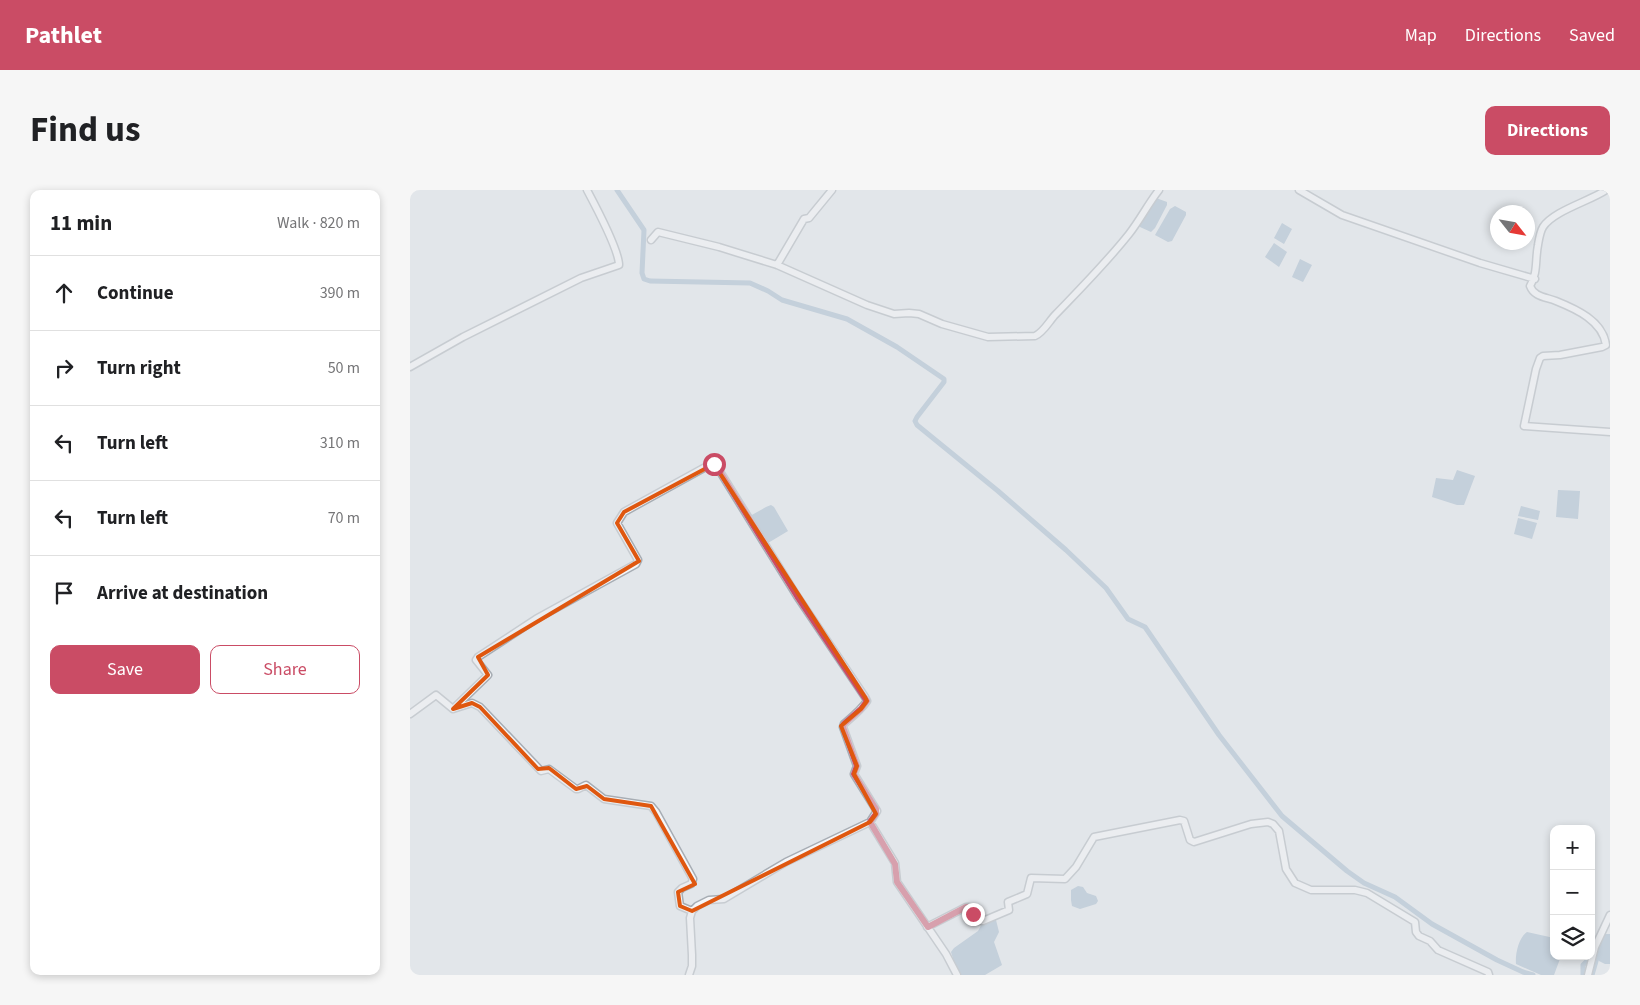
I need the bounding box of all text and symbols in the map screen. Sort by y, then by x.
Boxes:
text: Pathlet [25,18,102,53]
text: Map [1405,23,1437,48]
text: Directions [1465,23,1541,48]
text: Saved [1569,23,1615,48]
text: Find us [30,105,140,155]
button: Directions [1485,106,1610,155]
north arrow [1490,205,1535,250]
text: 11 min [50,208,112,238]
text: Walk · 820 m [277,212,360,234]
icon: ahead [50,279,78,307]
text: Continue [97,280,174,307]
text: 390 m [320,282,360,304]
icon: right [50,354,78,382]
text: Turn right [97,355,181,382]
text: 50 m [328,357,360,379]
icon: left [50,429,78,457]
text: Turn left [97,430,168,457]
text: 310 m [320,432,360,454]
route start [703,453,726,476]
icon: left [50,504,78,532]
text: Turn left [97,505,168,532]
text: 70 m [328,507,360,529]
icon: arrive [50,579,78,607]
text: Arrive at destination [97,580,268,607]
button: Save [50,645,200,694]
button: Share [210,645,360,694]
map controls [1550,825,1595,960]
button: + [1550,825,1595,870]
button: − [1550,870,1595,915]
route end [962,903,985,926]
button: layers [1550,915,1595,960]

